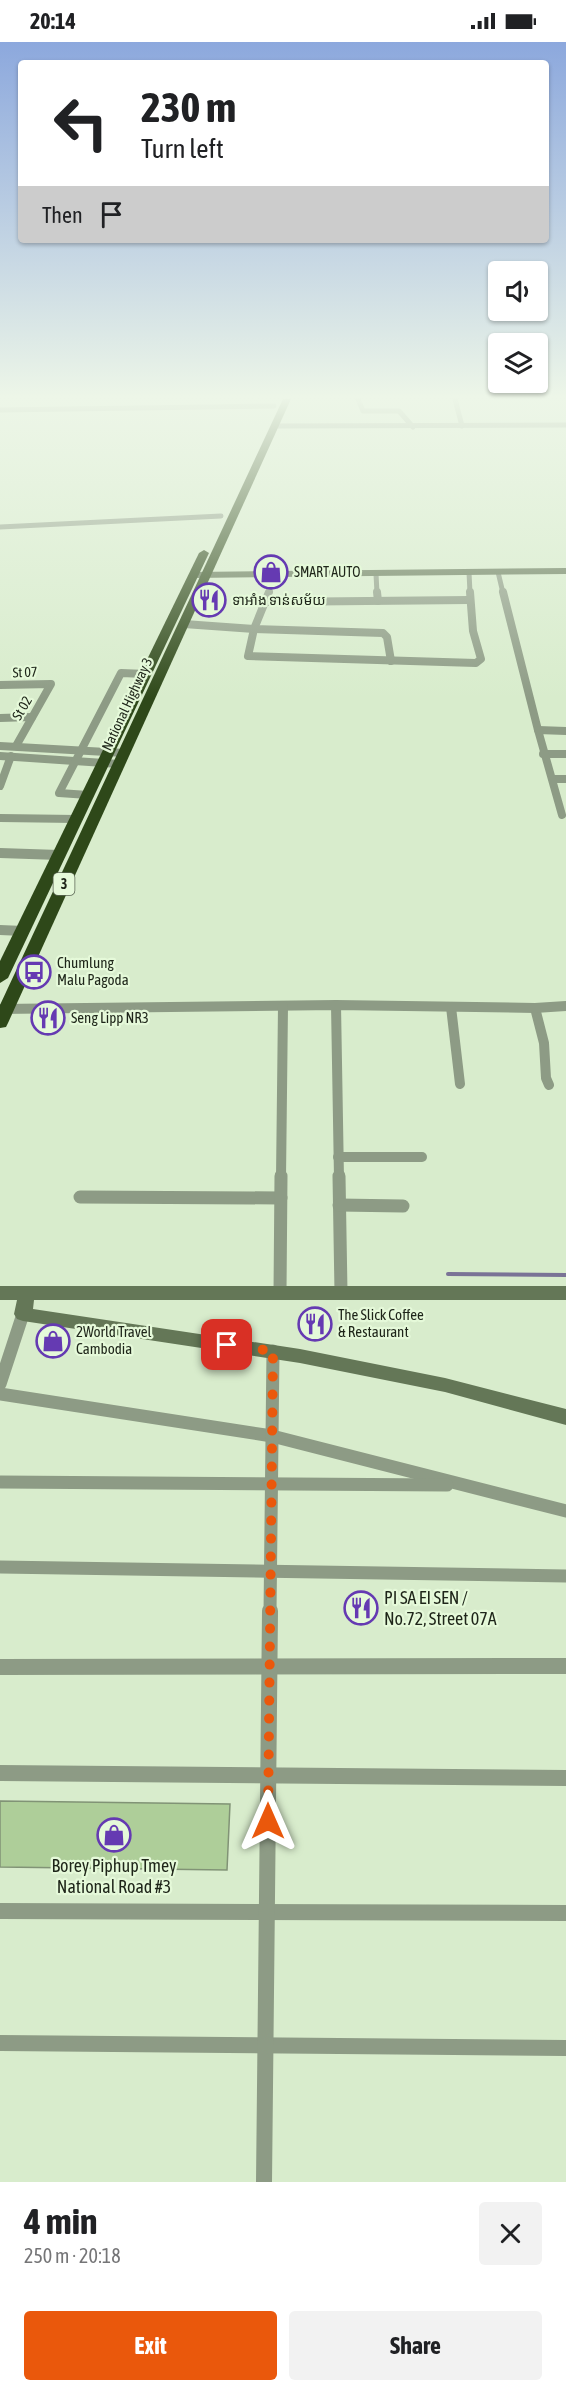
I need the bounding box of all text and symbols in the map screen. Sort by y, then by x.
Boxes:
text: 20:14 [30,8,76,34]
text: 230 m [141,83,236,131]
icon: left [42,84,120,162]
text: Turn left [141,133,224,164]
icon: arrive [95,198,128,231]
text: Then [42,202,83,228]
map controls [488,261,548,393]
button: sound [488,261,548,321]
button: layers [488,333,548,393]
shop icon: SMART AUTO [253,554,289,590]
place label: SMART AUTO [294,564,360,580]
restaurant icon: ទាអាំង ទាន់សម័យ [191,582,227,618]
place label: ទាអាំង ទាន់សម័យ [232,592,326,608]
street label: National Highway 3 [98,655,156,753]
street label: St 07 [12,664,38,680]
street label: St 02 [9,693,35,723]
road number: 3 [54,873,74,895]
bus stop icon: Chumlung Malu Pagoda [16,954,52,990]
place label: Chumlung Malu Pagoda [57,954,129,988]
restaurant icon: Seng Lipp NR3 [30,1000,66,1036]
place label: Seng Lipp NR3 [71,1009,149,1026]
restaurant icon: The Slick Coffee & Restaurant [297,1306,333,1342]
place label: The Slick Coffee & Restaurant [338,1306,424,1340]
pin [201,1319,252,1370]
shop icon: 2World Travel Cambodia [35,1323,71,1359]
place label: 2World Travel Cambodia [76,1323,152,1357]
icon: arrive [210,1328,243,1361]
place label: PI SA EI SEN / No.72, Street 07A [384,1587,497,1629]
restaurant icon: PI SA EI SEN / No.72, Street 07A [343,1590,379,1626]
position arrow [236,1789,300,1853]
shop icon: Borey Piphup Tmey National Road #3 [96,1817,132,1853]
place label: Borey Piphup Tmey National Road #3 [52,1855,176,1897]
text: 4 min [24,2200,98,2242]
button: close [479,2202,542,2265]
text: 250 m · 20:18 [24,2244,121,2267]
button: Exit [24,2311,277,2380]
button: Share [289,2311,542,2380]

